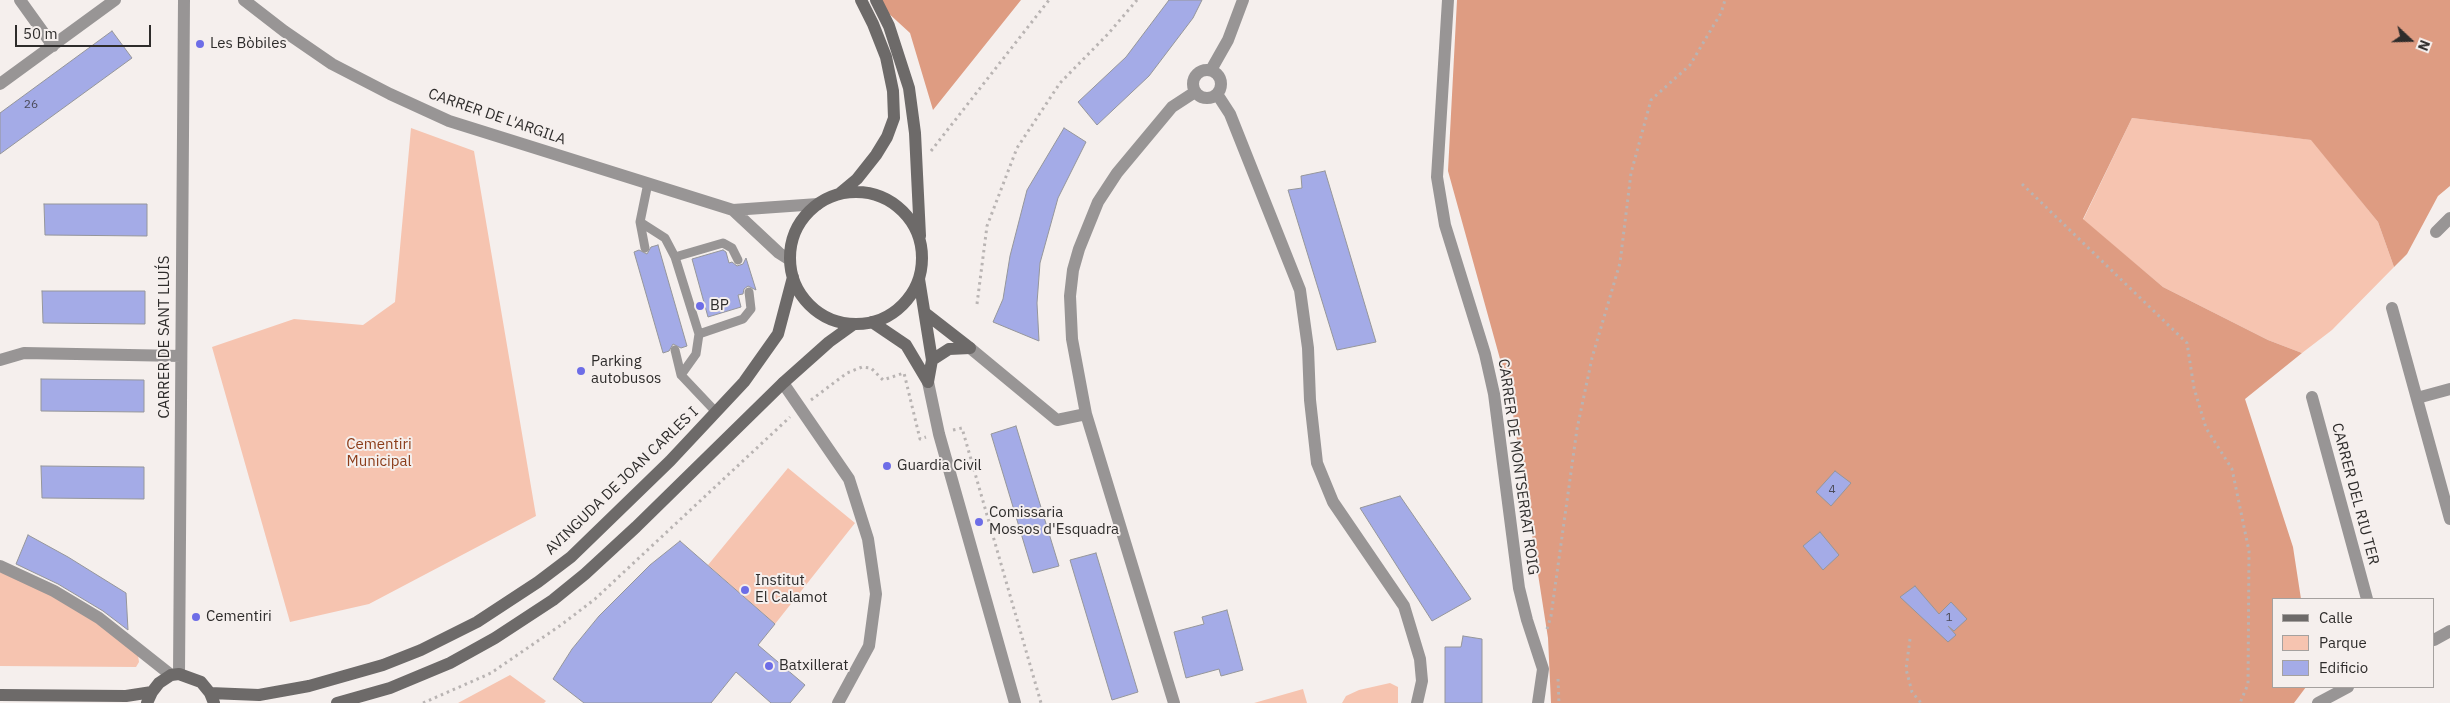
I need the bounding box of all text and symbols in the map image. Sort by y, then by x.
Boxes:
scale bar [18,15,154,47]
north arrow [2385,15,2435,65]
text: 50 m [23,24,58,43]
place label: Les Bòbiles [210,35,287,53]
text: N [2414,37,2434,53]
marker: Les Bòbiles [194,38,206,50]
street label: CARRER DE L'ARGILA [426,85,568,149]
house number: 26 [24,98,38,112]
street label: CARRER DE SANT LLUÍS [156,256,174,418]
place label: BP [710,297,729,315]
marker: BP [694,300,706,312]
place label: Parking autobusos [591,353,661,388]
street label: CARRER DE MONTSERRAT ROIG [1494,358,1542,576]
marker: Parking autobusos [575,365,587,377]
street label: AVINGUDA DE JOAN CARLES I [542,403,702,559]
street label: CARRER DEL RIU TER [2327,421,2383,567]
park label: Cementiri Municipal [346,436,412,471]
place label: Guardia Civil [897,457,982,475]
marker: Guardia Civil [881,460,893,472]
house number: 4 [1828,483,1836,497]
place label: Comissaria Mossos d'Esquadra [989,504,1119,539]
marker: Comissaria Mossos d'Esquadra [973,516,985,528]
place label: Institut El Calamot [755,572,828,607]
marker: Institut El Calamot [739,584,751,596]
legend [2272,598,2435,688]
place label: Cementiri [206,608,272,626]
text: Calle [2319,608,2353,627]
marker: Cementiri [190,611,202,623]
house number: 1 [1945,611,1953,625]
text: Parque [2319,633,2367,652]
place label: Batxillerat [779,657,848,675]
text: Edificio [2319,658,2368,677]
marker: Batxillerat [763,660,775,672]

